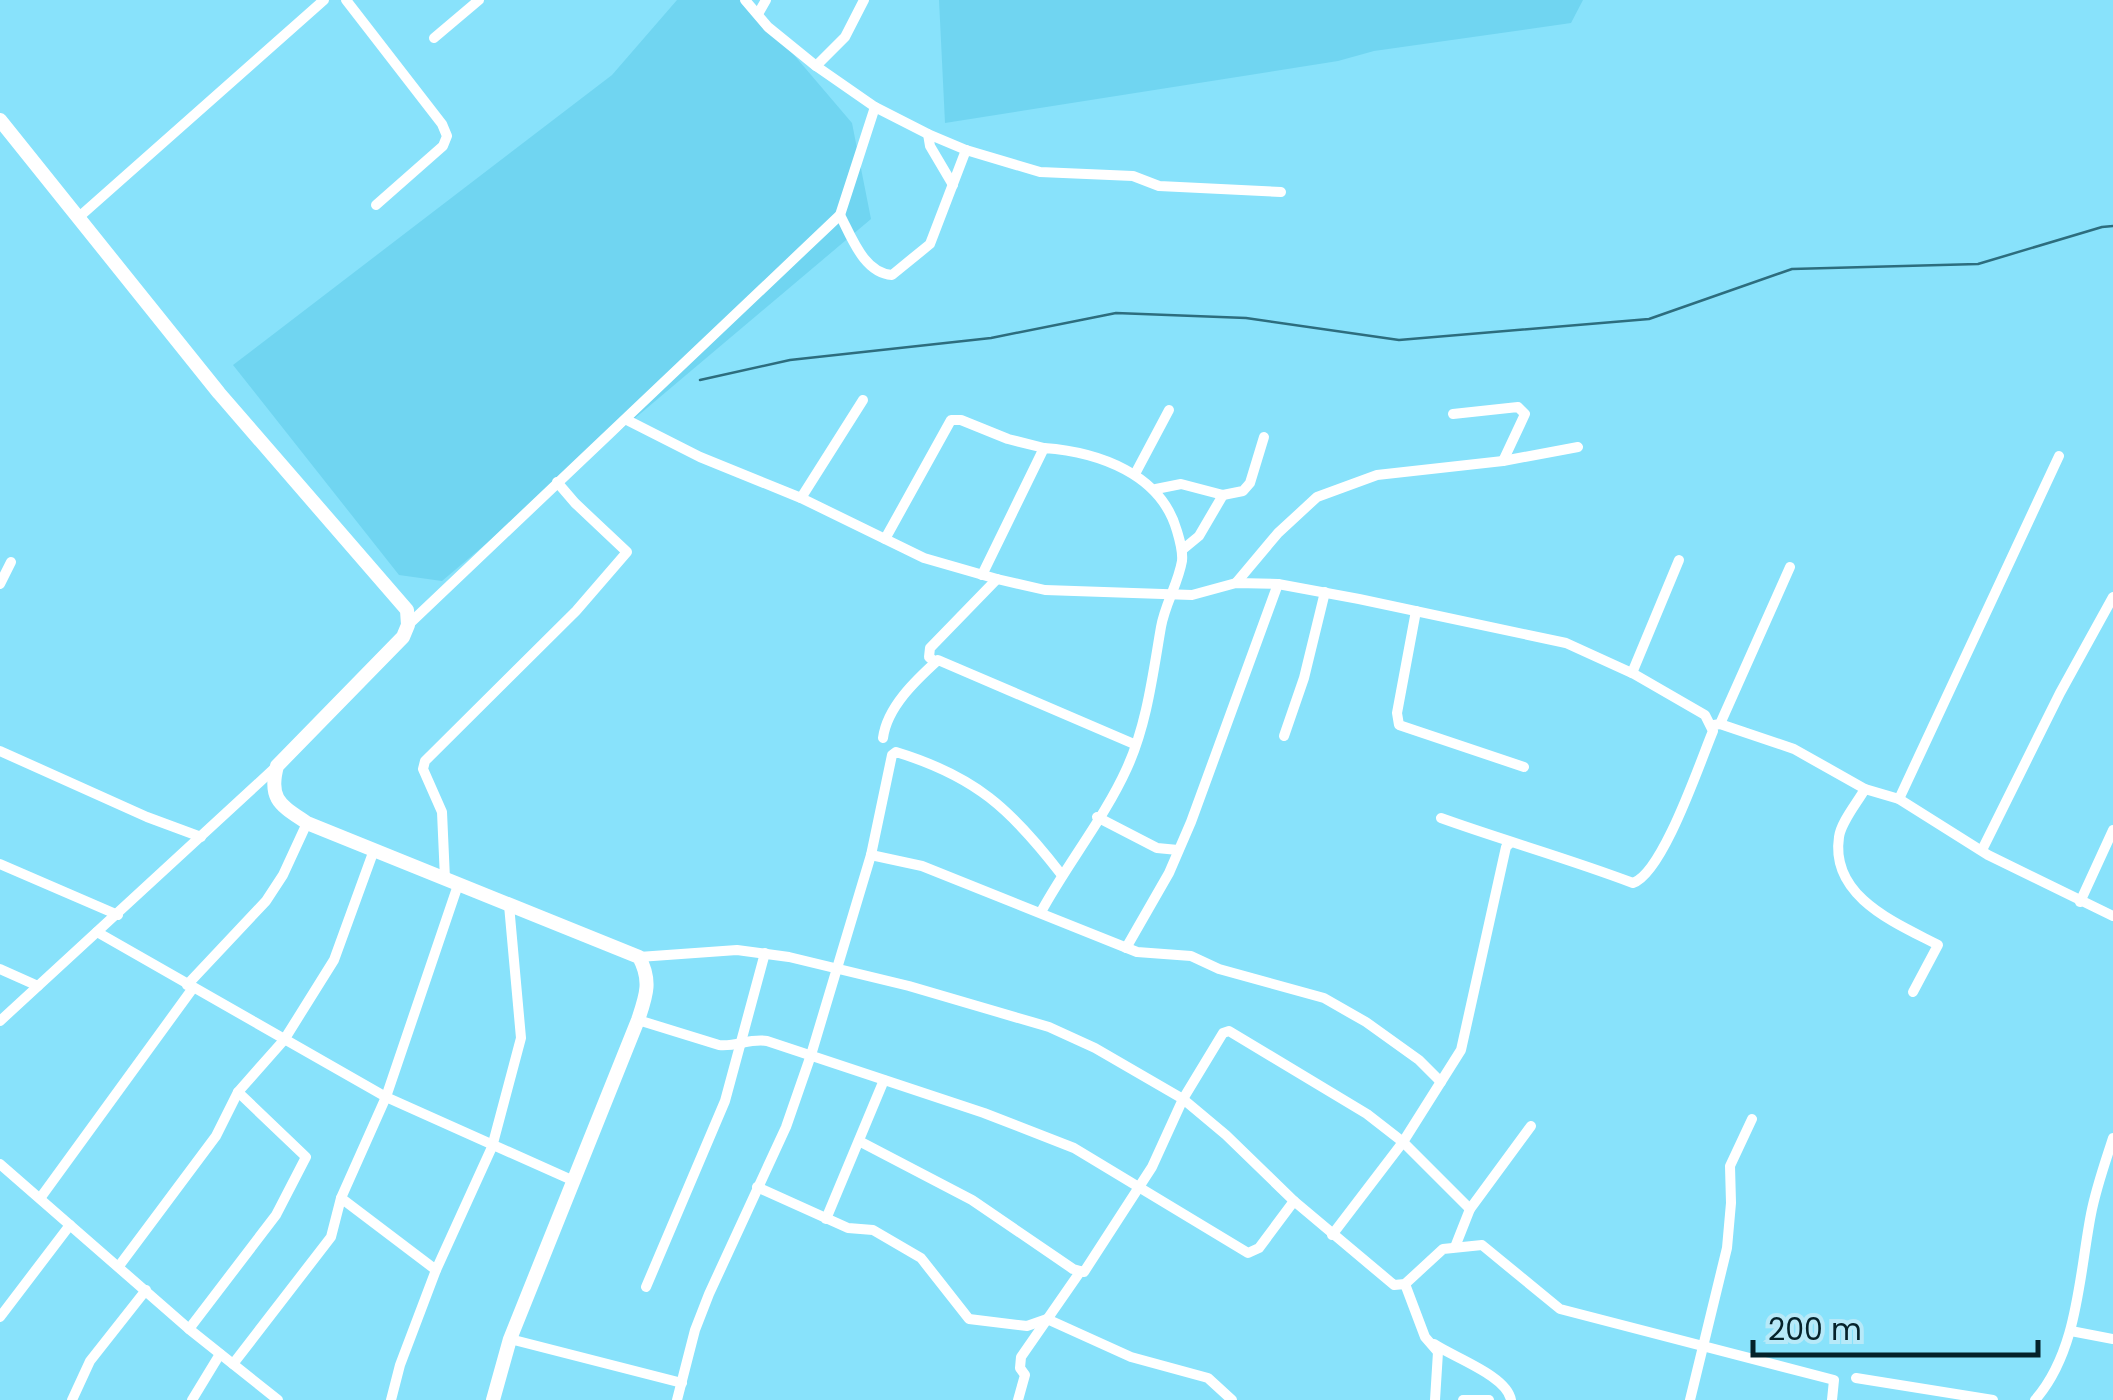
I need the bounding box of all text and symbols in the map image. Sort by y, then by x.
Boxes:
scale bar [1753,1295,2038,1357]
text: 200 m [1768,1308,1862,1351]

